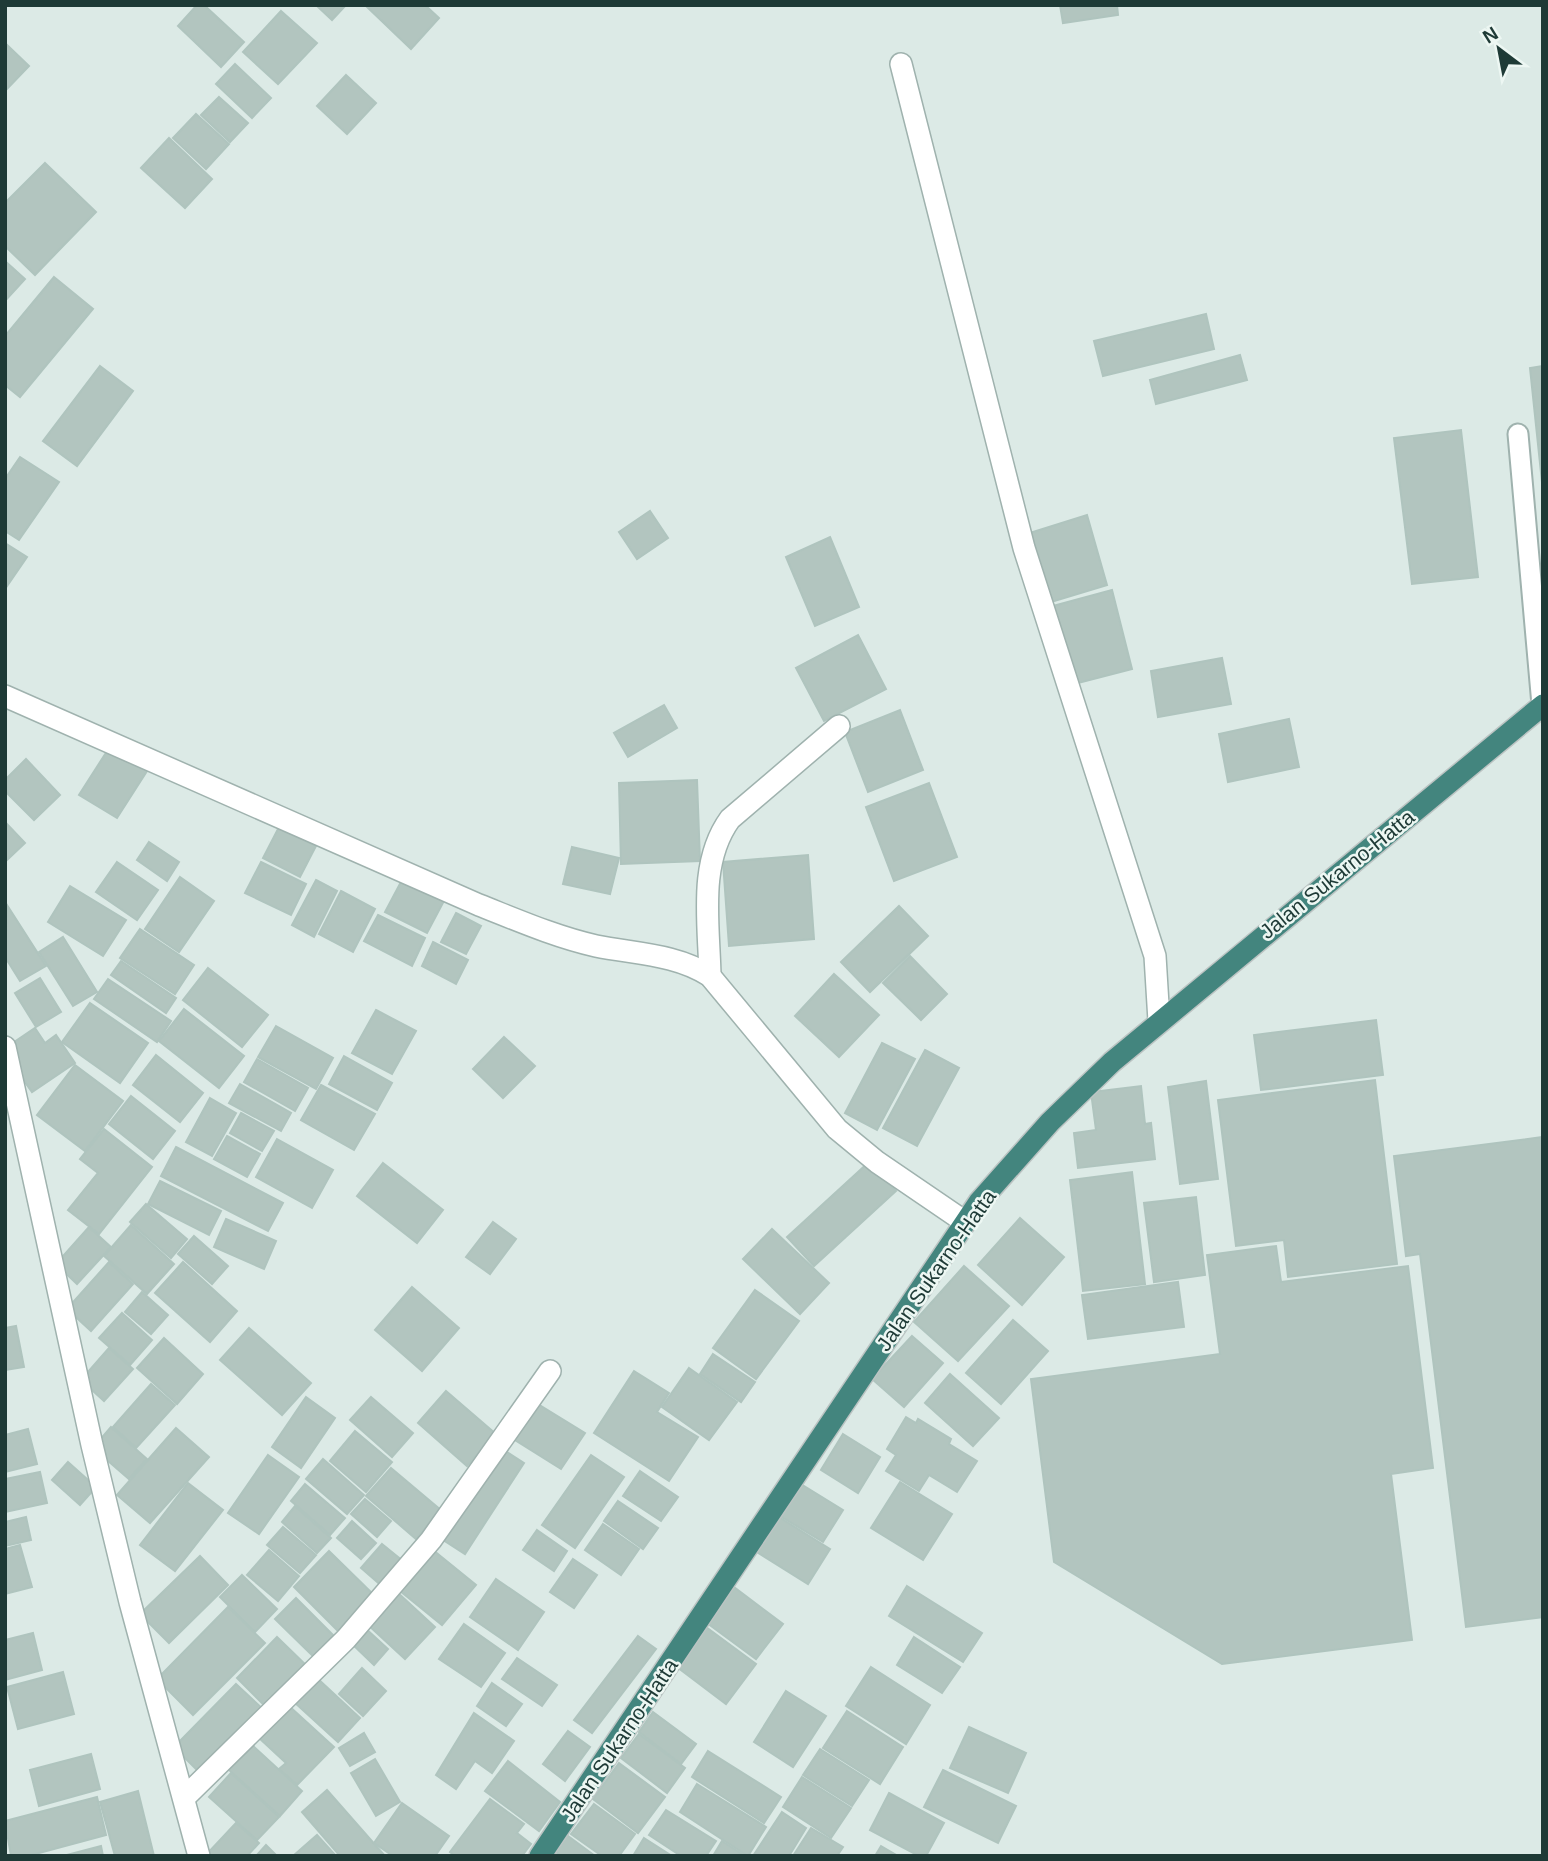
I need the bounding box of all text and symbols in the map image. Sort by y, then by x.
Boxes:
north arrow [1464,14,1534,84]
text: N [1479,22,1502,48]
street label: Jalan Sukarno-Hatta [1255,805,1419,943]
street label: Jalan Sukarno-Hatta [872,1185,1001,1355]
street label: Jalan Sukarno-Hatta [556,1654,682,1826]

